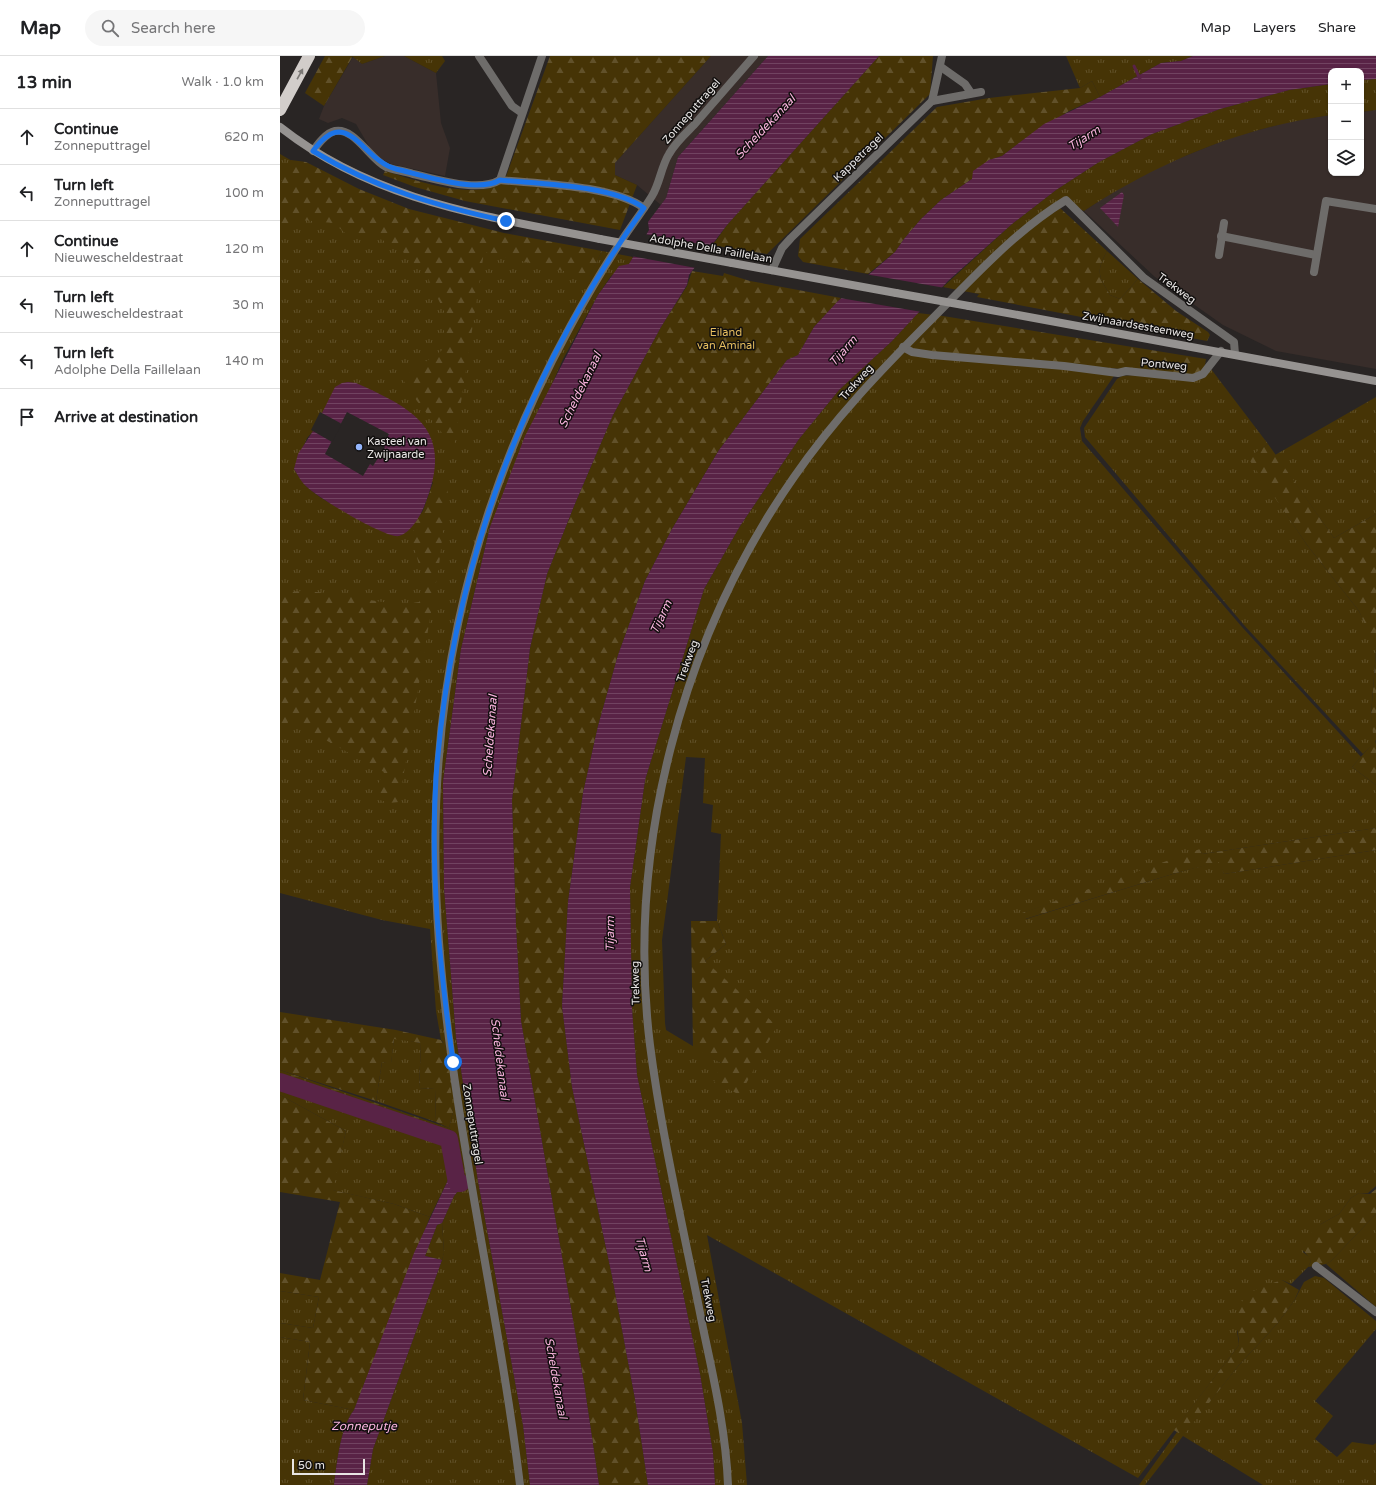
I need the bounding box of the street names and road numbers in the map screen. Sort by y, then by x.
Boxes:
street label: Zonneputtragel [660,76,723,146]
street label: Kappetragel [831,130,886,184]
street label: Adolphe Della Faillelaan [649,231,773,266]
street label: Trekweg [1155,270,1198,307]
street label: Zwijnaardsesteenweg [1081,309,1195,342]
street label: Pontweg [1140,356,1188,373]
street label: Trekweg [837,362,876,403]
street label: Trekweg [674,638,701,684]
street label: Trekweg [629,961,642,1005]
street label: Zonneputtragel [460,1083,485,1165]
street label: Trekweg [698,1277,719,1323]

